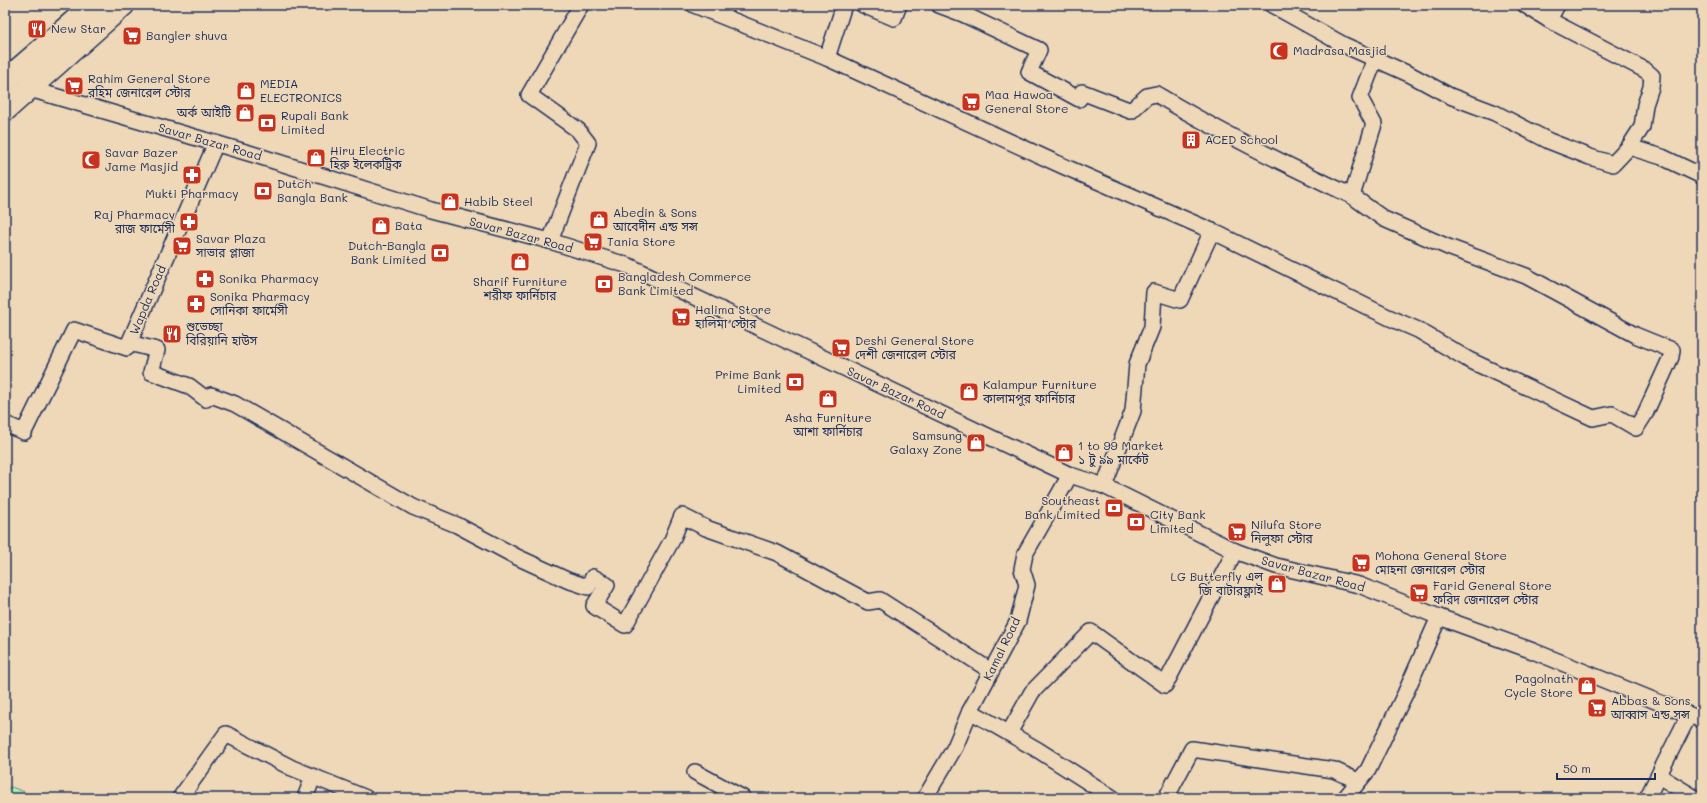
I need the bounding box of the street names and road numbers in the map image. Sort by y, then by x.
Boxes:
street label: Savar Bazar Road [157,119,264,164]
street label: Savar Bazar Road [468,212,575,256]
street label: Wapda Road [125,262,169,337]
street label: Savar Bazar Road [845,362,949,422]
street label: Savar Bazar Road [1260,551,1367,595]
street label: Kamal Road [979,614,1023,683]

